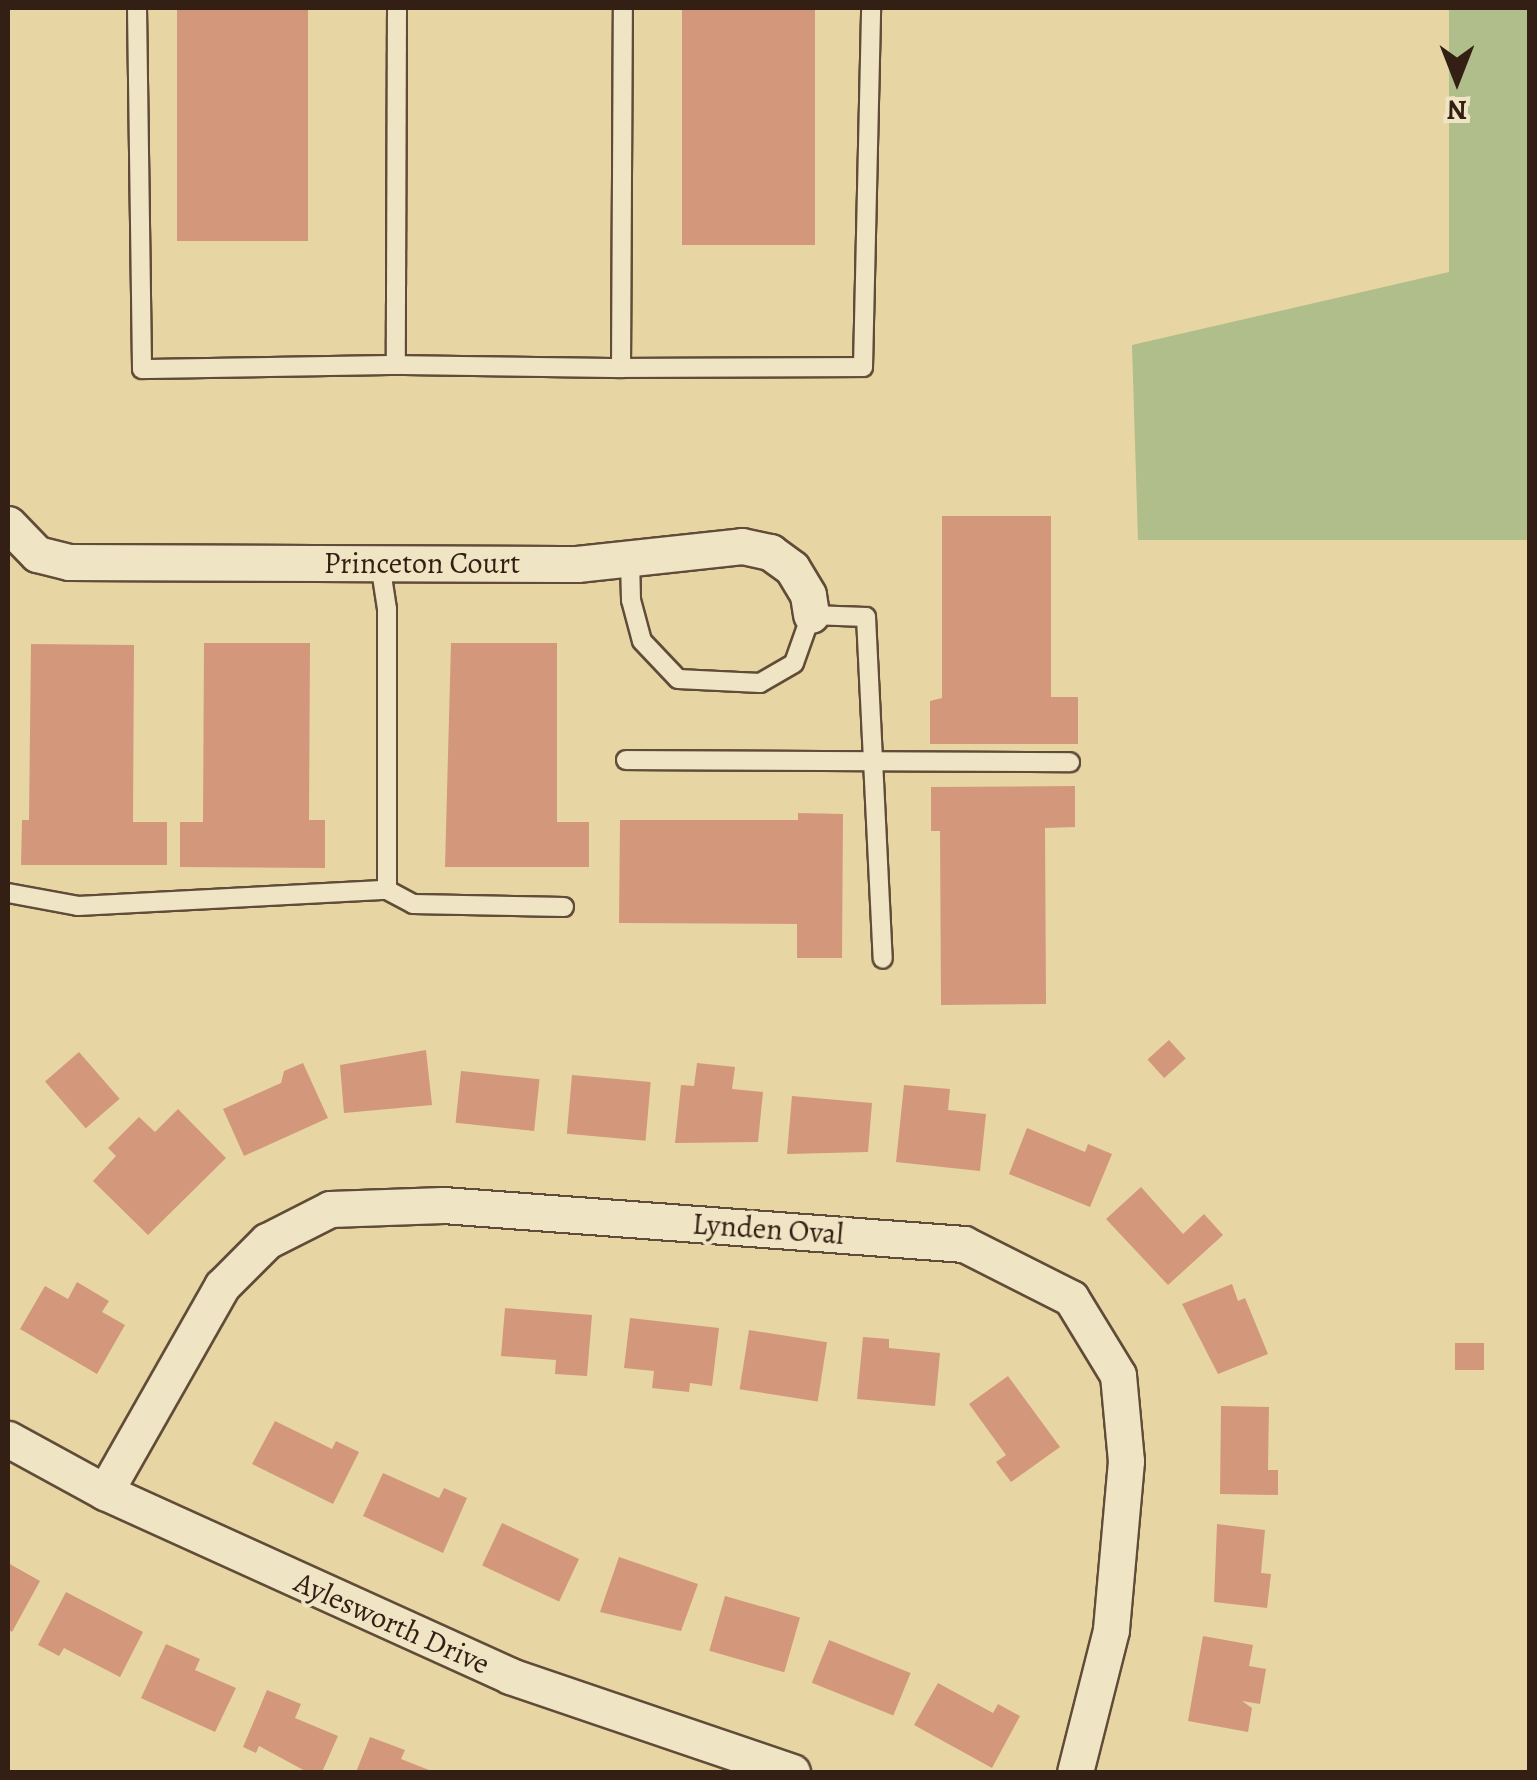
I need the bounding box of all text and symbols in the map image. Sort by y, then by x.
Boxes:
north arrow [1407,30,1507,130]
text: N [1447,91,1467,129]
street label: Princeton Court [324,545,520,581]
street label: Lynden Oval [691,1206,845,1252]
street label: Aylesworth Drive [289,1564,495,1682]

